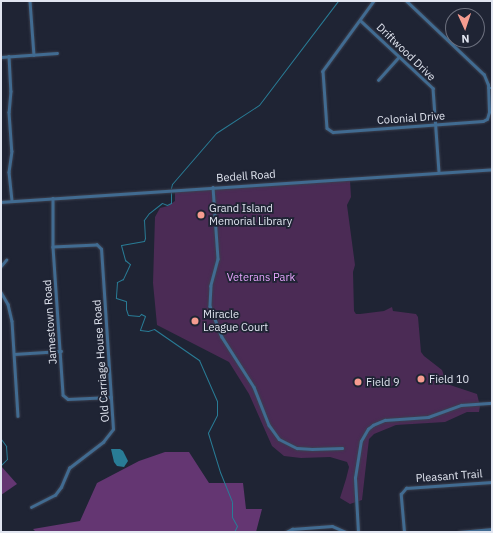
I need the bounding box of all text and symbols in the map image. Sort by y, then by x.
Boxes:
north arrow [445,8,485,48]
street label: Driftwood Drive [374,21,438,83]
text: N [461,32,470,46]
street label: Colonial Drive [377,109,445,127]
street label: Bedell Road [216,167,276,185]
place label: Grand Island Memorial Library [209,202,292,228]
marker: Grand Island Memorial Library [196,210,206,220]
park label: Veterans Park [227,270,295,284]
street label: Jamestown Road [40,279,60,365]
street label: Old Carriage House Road [90,299,112,423]
place label: Miracle League Court [203,308,268,334]
marker: Miracle League Court [190,316,200,326]
place label: Field 10 [429,372,469,386]
marker: Field 10 [416,374,426,384]
place label: Field 9 [366,375,400,389]
marker: Field 9 [353,377,363,387]
street label: Pleasant Trail [415,467,483,485]

